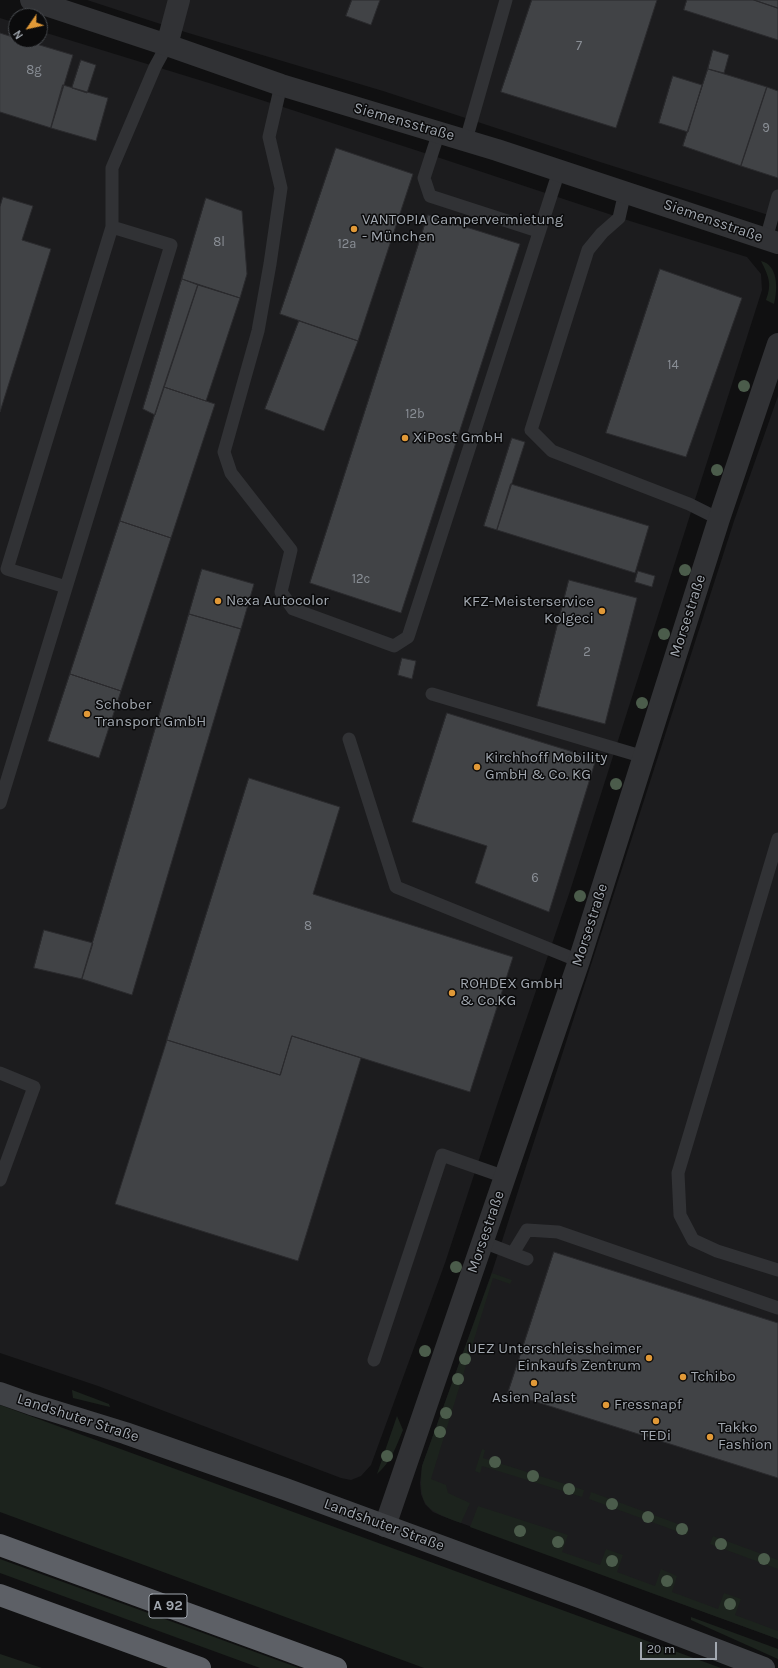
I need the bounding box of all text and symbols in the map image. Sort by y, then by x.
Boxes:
north arrow [8,8,48,48]
text: N [11,28,26,41]
house number: 7 [576,38,582,54]
house number: 8g [26,62,42,78]
street label: Siemensstraße [352,99,456,145]
house number: 9 [762,120,770,136]
street label: Siemensstraße [661,196,765,246]
place label: VANTOPIA Campervermietung - München [362,211,563,246]
marker: VANTOPIA Campervermietung - München [349,224,359,234]
house number: 8l [213,234,225,250]
house number: 12a [338,236,356,252]
house number: 14 [667,357,679,373]
house number: 12b [405,406,425,422]
place label: XiPost GmbH [413,429,503,447]
marker: XiPost GmbH [400,433,410,443]
house number: 12c [352,571,370,587]
street label: Morsestraße [666,572,710,660]
place label: Nexa Autocolor [226,592,329,610]
place label: KFZ-Meisterservice Kolgeci [463,593,594,628]
marker: Nexa Autocolor [213,596,223,606]
marker: KFZ-Meisterservice Kolgeci [597,606,607,616]
house number: 2 [583,644,591,660]
place label: Schober Transport GmbH [95,696,206,731]
marker: Schober Transport GmbH [82,709,92,719]
place label: Kirchhoff Mobility GmbH & Co. KG [485,749,607,784]
marker: Kirchhoff Mobility GmbH & Co. KG [472,762,482,772]
house number: 6 [531,870,539,886]
street label: Morsestraße [568,881,612,969]
house number: 8 [304,918,312,934]
place label: ROHDEX GmbH & Co.KG [460,975,563,1010]
marker: ROHDEX GmbH & Co.KG [447,988,457,998]
street label: Morsestraße [463,1188,509,1276]
place label: UEZ Unterschleissheimer Einkaufs Zentrum [468,1340,641,1375]
marker: UEZ Unterschleissheimer Einkaufs Zentrum [644,1353,654,1363]
place label: Tchibo [691,1368,736,1386]
marker: Tchibo [678,1372,688,1382]
marker: Asien Palast [529,1378,539,1388]
place label: Asien Palast [492,1389,576,1407]
street label: Landshuter Straße [15,1390,141,1446]
place label: Fressnapf [614,1396,682,1414]
marker: Fressnapf [601,1400,611,1410]
marker: TEDi [651,1416,661,1426]
place label: Takko Fashion [718,1419,772,1454]
place label: TEDi [641,1427,671,1445]
marker: Takko Fashion [705,1432,715,1442]
street label: Landshuter Straße [321,1495,447,1555]
road number: A 92 [149,1594,187,1618]
scale bar [642,1634,719,1660]
text: 20 m [647,1642,675,1656]

